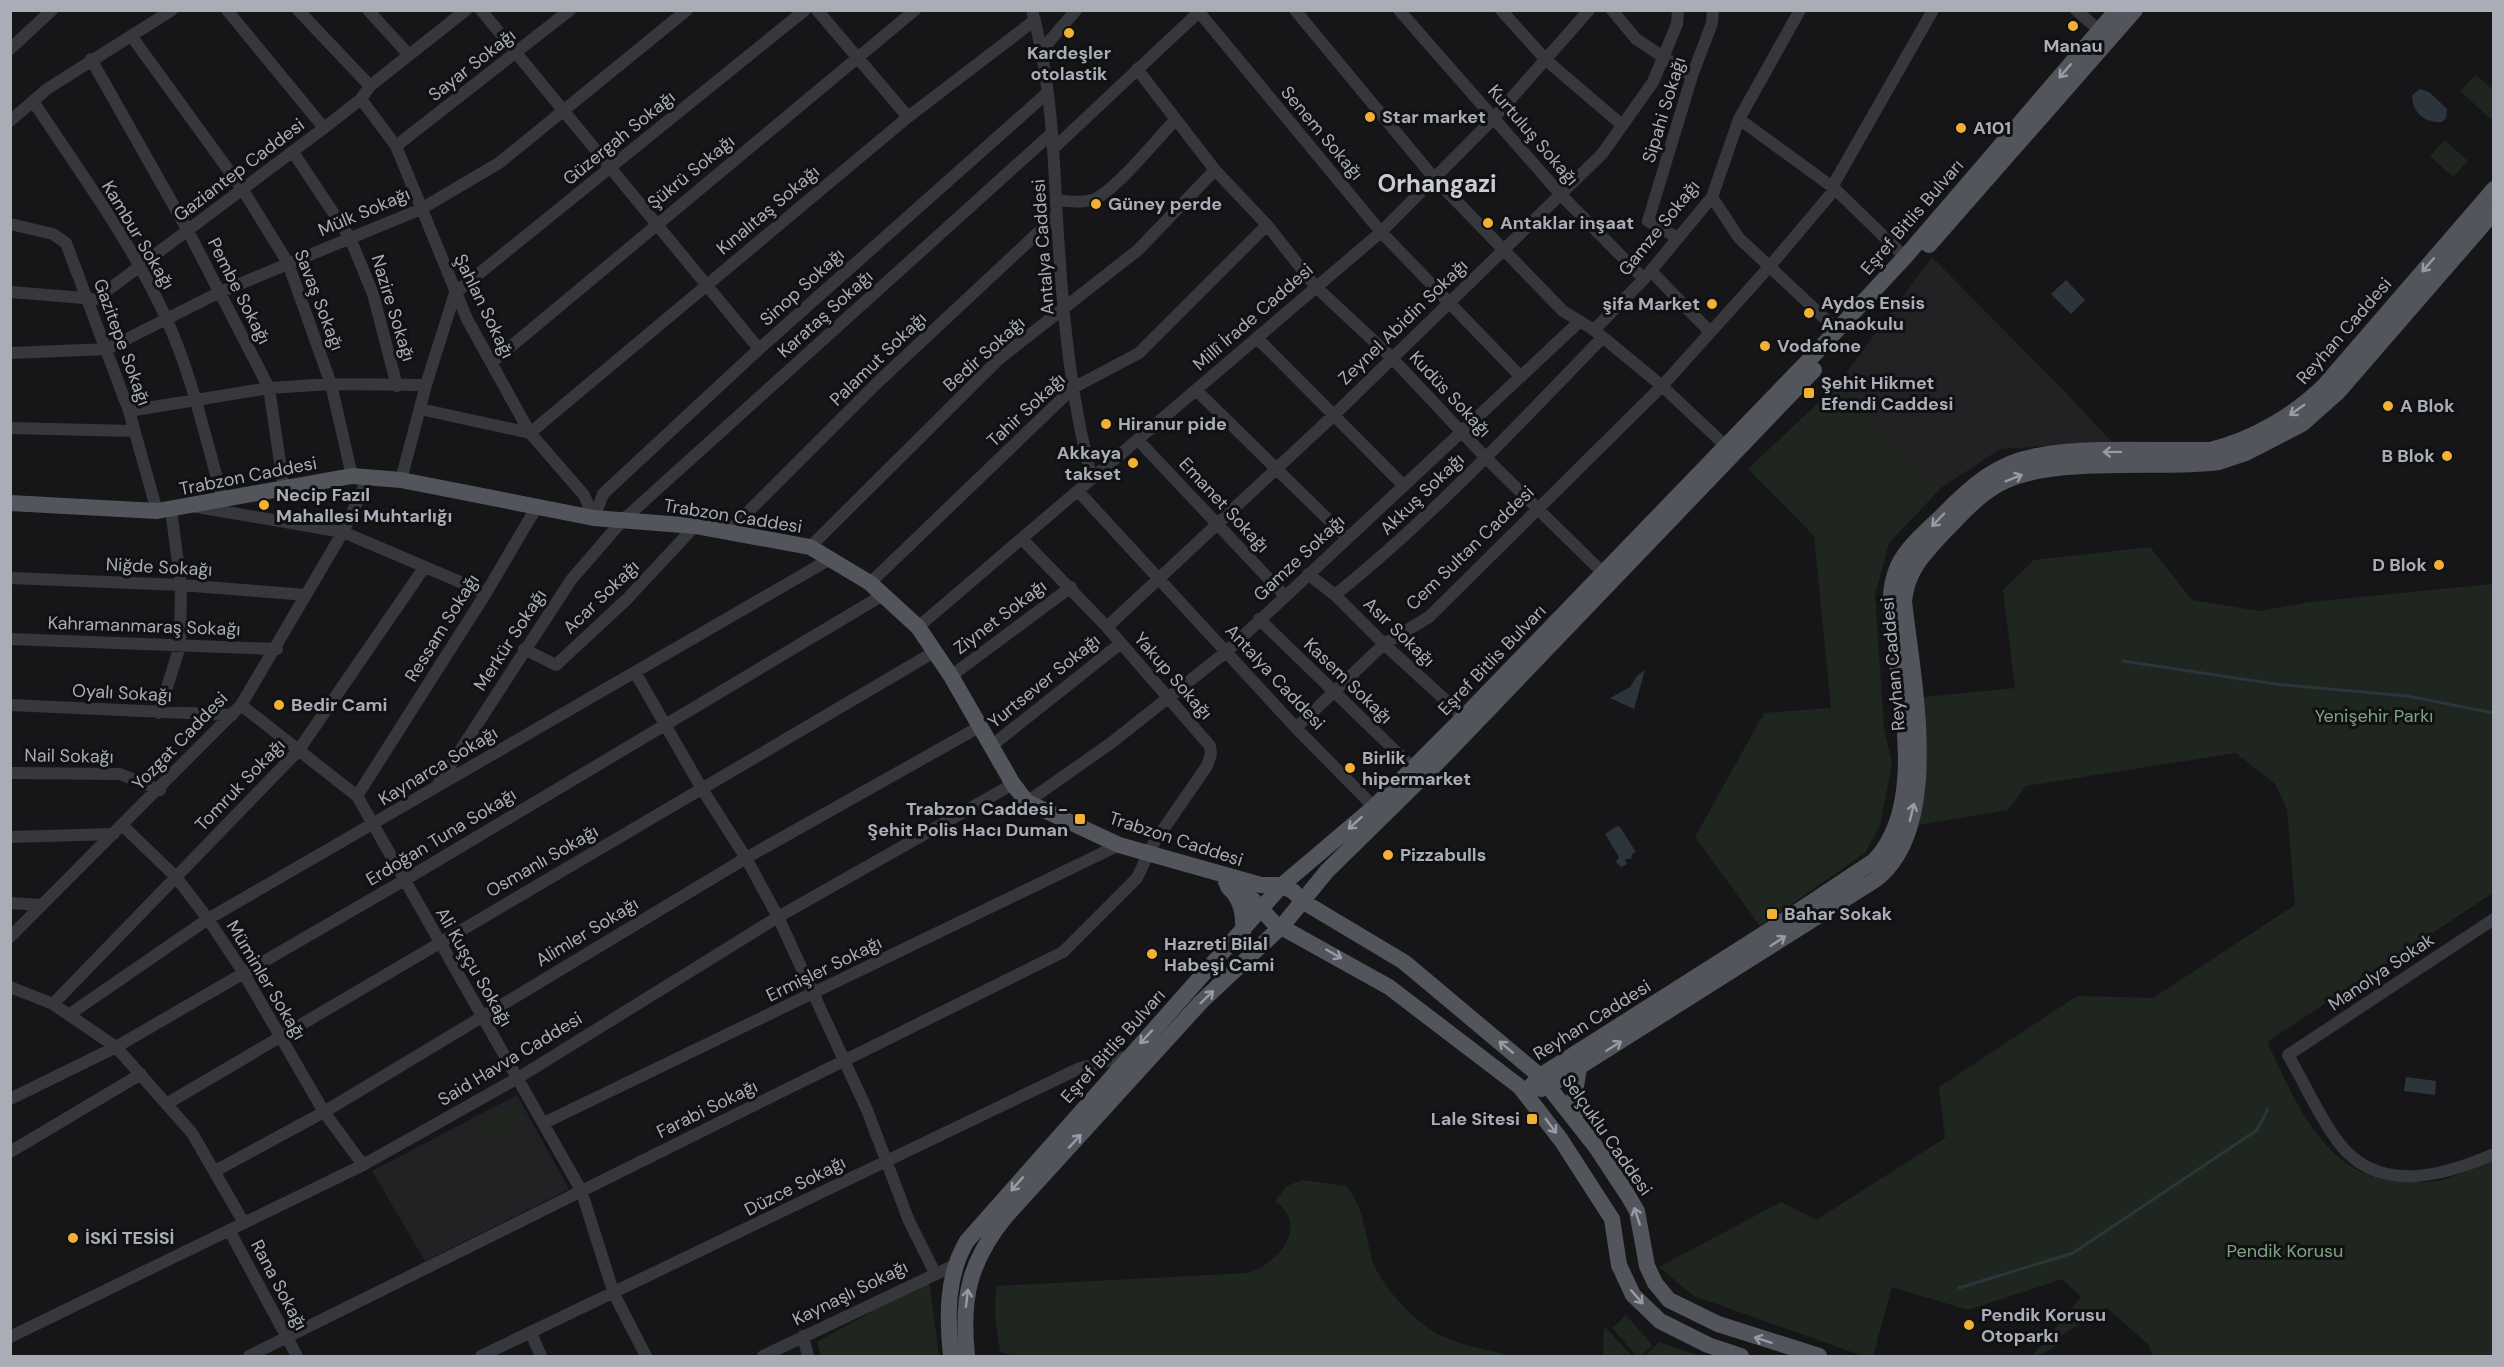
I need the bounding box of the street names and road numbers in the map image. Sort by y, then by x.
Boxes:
street label: Sayar Sokağı [423,23,521,107]
street label: Sipahi Sokağı [1637,54,1691,166]
street label: Kurtuluş Sokağı [1482,79,1584,191]
street label: Senem Sokağı [1276,81,1368,185]
street label: Güzergah Sokağı [558,85,680,191]
street label: Gaziantep Caddesi [169,113,309,227]
street label: Şükrü Sokağı [642,129,740,215]
street label: Eşref Bitlis Bulvarı [1855,154,1969,280]
street label: Kınalıtaş Sokağı [712,160,824,260]
street label: Gamze Sokağı [1613,175,1705,281]
street label: Kambur Sokağı [96,176,180,294]
street label: Antalya Caddesi [1026,178,1060,316]
street label: Mülk Sokağı [315,182,413,242]
street label: Pembe Sokağı [202,234,276,348]
street label: Sinop Sokağı [755,243,849,331]
street label: Savaş Sokağı [289,246,349,354]
street label: Şahlan Sokağı [448,250,520,362]
street label: Nazire Sokağı [365,252,421,364]
street label: Zeynel Abidin Sokağı [1333,254,1473,390]
street label: Millî İrade Caddesi [1188,258,1318,376]
street label: Karataş Sokağı [772,265,878,363]
street label: Reyhan Caddesi [2291,273,2397,389]
street label: Gazitepe Sokağı [88,275,156,409]
street label: Palamut Sokağı [824,307,932,411]
street label: Bedir Sokağı [938,311,1030,397]
street label: Kudüs Sokağı [1404,346,1496,442]
street label: Tahir Sokağı [982,368,1070,452]
street label: Akkuş Sokağı [1375,448,1469,540]
street label: Trabzon Caddesi [177,451,319,501]
street label: Emanet Sokağı [1174,452,1274,558]
street label: Cem Sultan Caddesi [1401,480,1539,616]
street label: Trabzon Caddesi [662,493,804,539]
street label: Gamze Sokağı [1248,509,1350,607]
street label: Niğde Sokağı [105,552,213,582]
street label: Acar Sokağı [558,555,644,639]
street label: Ressam Sokağı [399,569,485,687]
street label: Ziynet Sokağı [949,574,1051,660]
street label: Merkür Sokağı [468,584,552,696]
street label: Asır Sokağı [1358,592,1440,672]
street label: Reyhan Caddesi [1875,596,1911,732]
street label: Eşref Bitlis Bulvarı [1433,599,1551,721]
street label: Kahramanmaraş Sokağı [47,611,241,641]
street label: Antalya Caddesi [1220,619,1330,735]
street label: Yakup Sokağı [1128,627,1218,725]
street label: Yurtsever Sokağı [983,628,1105,734]
street label: Kasem Sokağı [1299,633,1397,729]
street label: Oyalı Sokağı [71,678,173,708]
street label: Yozgat Caddesi [127,687,233,795]
street label: Kaynarca Sokağı [374,721,502,811]
street label: Tomruk Sokağı [190,734,290,836]
street label: Nail Sokağı [24,743,114,769]
street label: Erdoğan Tuna Sokağı [361,783,521,891]
street label: Trabzon Caddesi [1106,806,1246,872]
street label: Osmanlı Sokağı [481,819,603,903]
street label: Alimler Sokağı [531,892,643,972]
street label: Ali Kuşçu Sokağı [430,903,518,1031]
street label: Müminler Sokağı [221,916,311,1044]
street label: Manolya Sokak [2323,928,2439,1016]
street label: Ermişler Sokağı [762,931,886,1007]
street label: Reyhan Caddesi [1529,974,1655,1066]
street label: Eşref Bitlis Bulvarı [1055,984,1171,1108]
street label: Said Havva Caddesi [433,1006,587,1112]
street label: Selçuklu Caddesi [1556,1070,1658,1200]
street label: Farabi Sokağı [652,1074,762,1144]
street label: Düzce Sokağı [740,1150,850,1222]
street label: Rana Sokağı [245,1236,313,1334]
street label: Kaynaşlı Sokağı [788,1255,912,1331]

